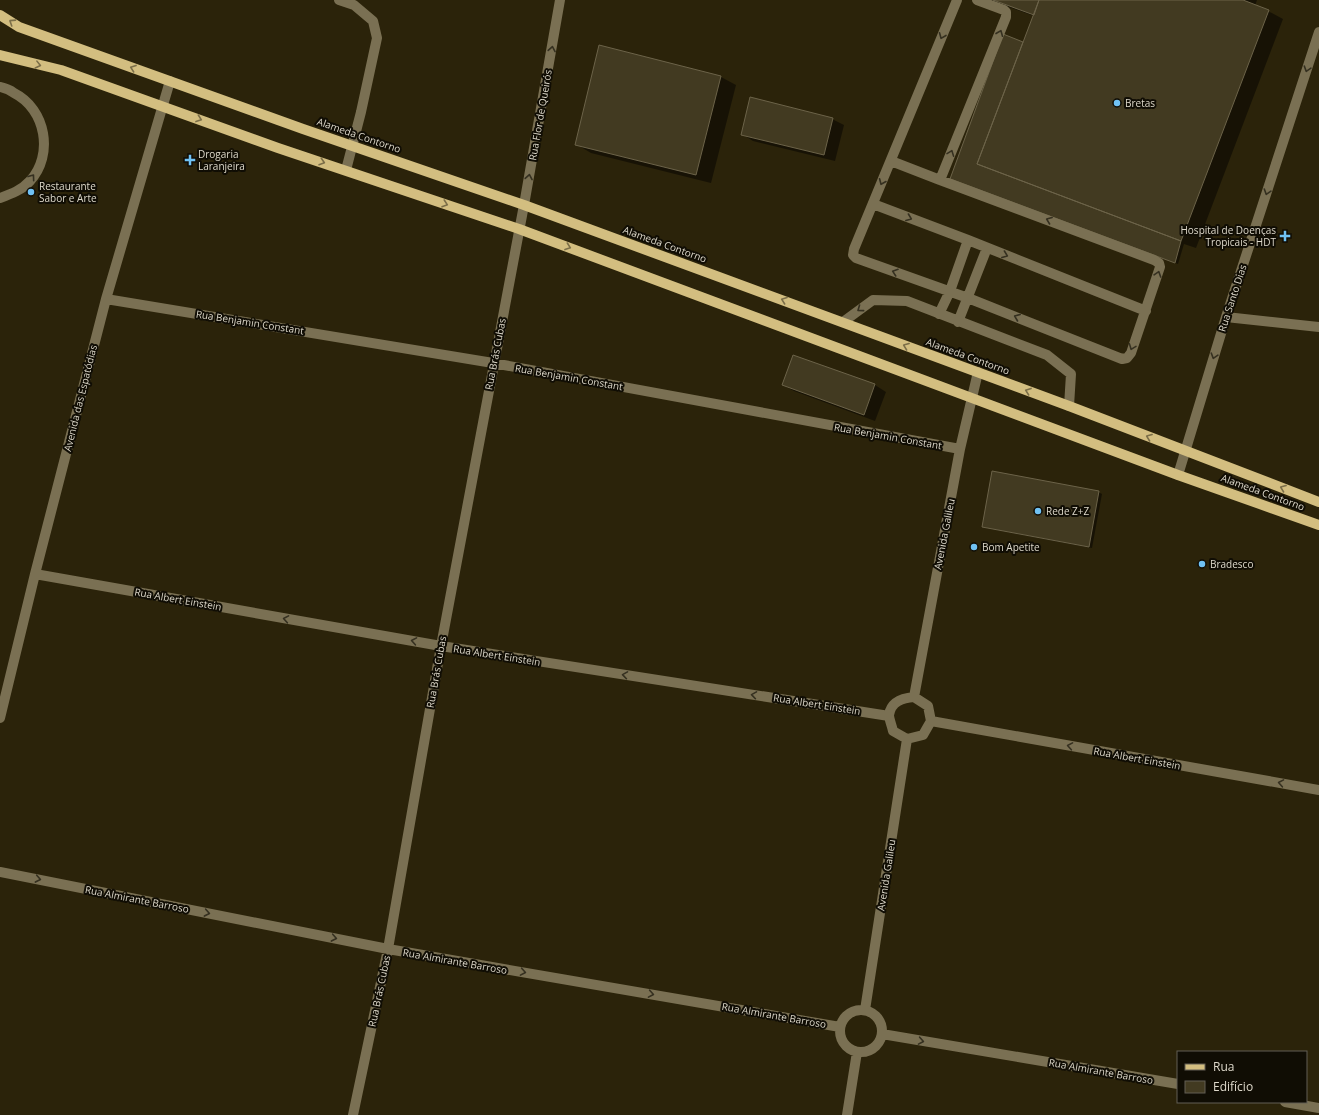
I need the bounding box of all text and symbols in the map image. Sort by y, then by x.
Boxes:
one-way arrow [9,20,16,27]
one-way arrow [995,30,1003,37]
one-way arrow [939,33,947,40]
one-way arrow [547,46,555,52]
one-way arrow [35,60,41,68]
one-way arrow [130,64,137,73]
one-way arrow [1303,65,1312,72]
street label: Rua Flor de Queirós [525,68,555,162]
place label: Bretas [1125,96,1155,110]
marker: Bretas [1112,98,1122,108]
one-way arrow [196,114,203,123]
street label: Alameda Contorno [315,114,403,156]
place label: Drogaria Laranjeira [198,147,245,173]
one-way arrow [946,150,954,157]
marker: Drogaria Laranjeira [185,155,195,165]
one-way arrow [318,157,325,166]
one-way arrow [27,174,34,181]
one-way arrow [524,174,533,180]
one-way arrow [879,178,887,186]
place label: Restaurante Sabor e Arte [39,179,97,205]
marker: Restaurante Sabor e Arte [26,187,36,197]
one-way arrow [1263,189,1272,196]
one-way arrow [441,199,448,208]
one-way arrow [906,213,913,221]
one-way arrow [1045,216,1052,224]
street label: Alameda Contorno [621,222,709,266]
place label: Hospital de Doenças Tropicais - HDT [1180,223,1276,249]
marker: Hospital de Doenças Tropicais - HDT [1279,230,1291,242]
one-way arrow [564,243,571,251]
one-way arrow [1000,250,1008,258]
street label: Rua Santo Dias [1215,262,1250,333]
one-way arrow [892,268,899,276]
one-way arrow [1153,270,1162,277]
one-way arrow [781,297,788,305]
one-way arrow [857,305,864,312]
street label: Rua Benjamin Constant [195,307,305,338]
one-way arrow [1013,314,1021,322]
street label: Rua Brás Cubas [481,317,509,391]
street label: Alameda Contorno [924,334,1012,378]
one-way arrow [903,342,910,350]
street label: Avenida das Espatódias [60,343,100,453]
one-way arrow [1129,344,1137,351]
one-way arrow [1210,352,1219,359]
street label: Rua Benjamin Constant [514,361,624,393]
one-way arrow [1024,387,1031,396]
street label: Rua Benjamin Constant [833,420,943,452]
one-way arrow [1146,434,1154,442]
street label: Alameda Contorno [1219,470,1307,514]
one-way arrow [1279,484,1286,492]
street label: Avenida Galileu [930,497,958,571]
place label: Rede Z+Z [1046,504,1090,518]
marker: Rede Z+Z [1033,506,1043,516]
place label: Bom Apetite [982,540,1040,554]
marker: Bom Apetite [969,542,979,552]
place label: Bradesco [1210,557,1253,571]
marker: Bradesco [1197,559,1207,569]
street label: Rua Albert Einstein [133,584,223,614]
one-way arrow [283,615,289,623]
street label: Rua Brás Cubas [423,635,449,709]
one-way arrow [411,638,417,646]
street label: Rua Albert Einstein [452,641,542,669]
one-way arrow [622,671,628,680]
street label: Rua Albert Einstein [772,690,862,718]
one-way arrow [750,691,757,700]
one-way arrow [1067,742,1073,751]
street label: Rua Albert Einstein [1092,743,1182,773]
one-way arrow [1277,779,1284,788]
street label: Avenida Galileu [873,838,899,912]
one-way arrow [35,875,41,883]
street label: Rua Almirante Barroso [84,882,190,916]
one-way arrow [204,908,210,917]
one-way arrow [331,934,338,942]
street label: Rua Almirante Barroso [402,945,508,977]
street label: Rua Brás Cubas [365,954,393,1028]
one-way arrow [520,967,526,976]
one-way arrow [648,989,654,998]
street label: Rua Almirante Barroso [721,999,827,1031]
one-way arrow [918,1036,924,1045]
legend [1177,1051,1307,1103]
street label: Rua Almirante Barroso [1048,1055,1154,1087]
text: Rua [1213,1058,1234,1075]
text: Edifício [1213,1078,1253,1095]

